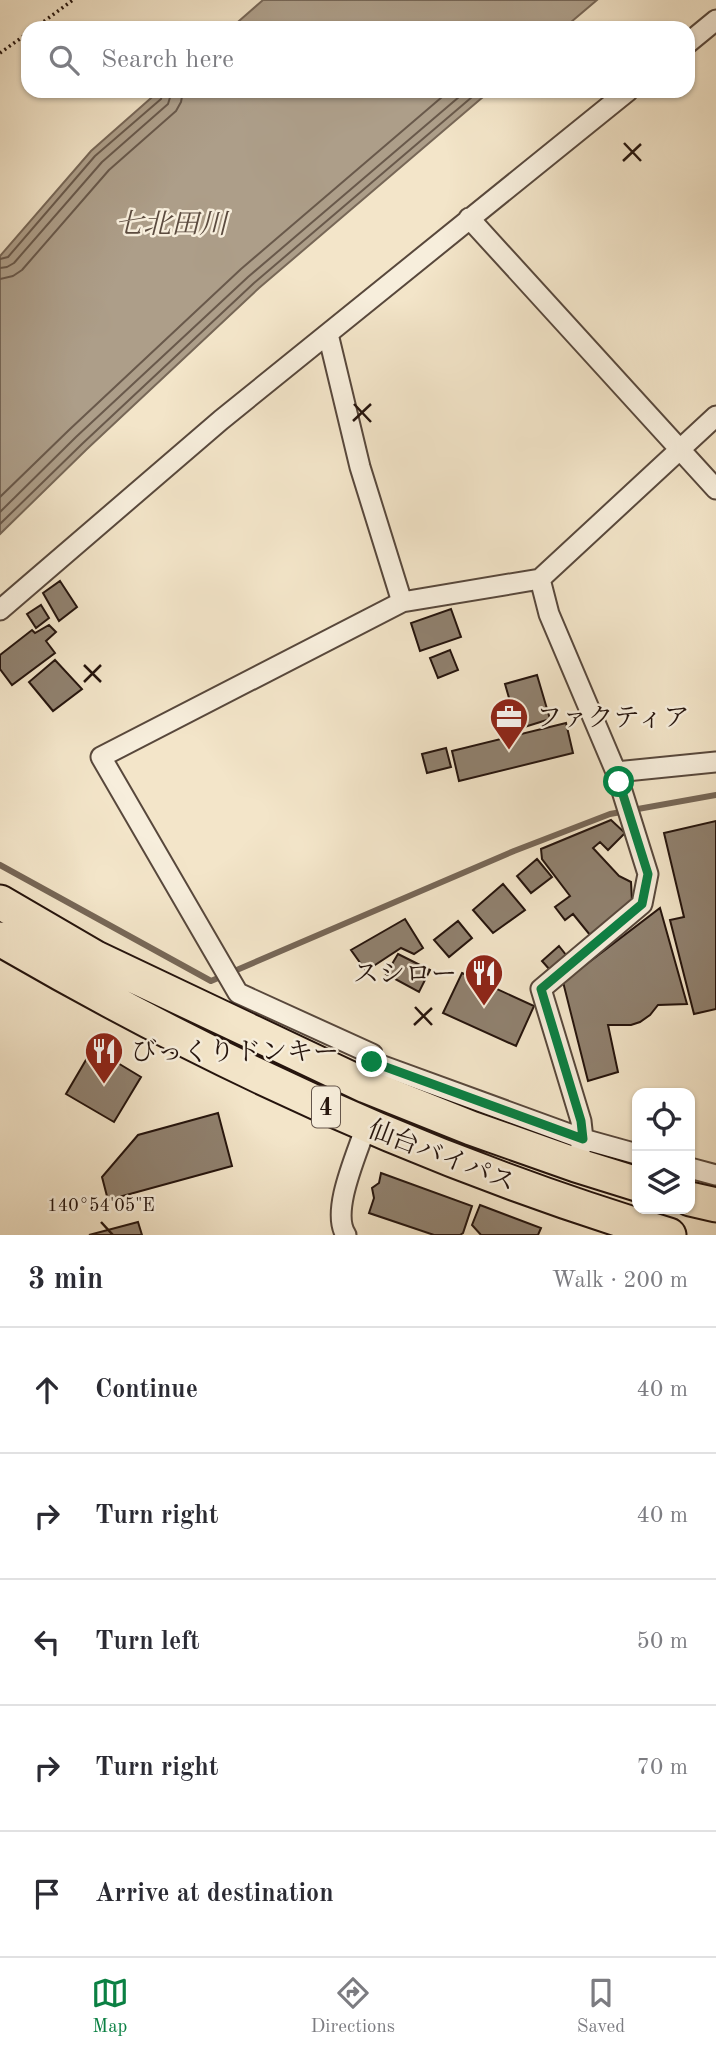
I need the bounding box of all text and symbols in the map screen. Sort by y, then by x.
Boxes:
search box [21,21,695,98]
icon: search [45,41,83,79]
text: Search here [101,47,234,73]
water label: 七北田川 [115,209,230,240]
office icon: ファクティア [488,696,530,751]
place label: ファクティア [536,705,689,732]
route start [603,766,634,797]
restaurant icon: スシロー [463,952,505,1007]
place label: スシロー [353,962,457,988]
restaurant icon: びっくりドンキー [83,1030,125,1085]
place label: びっくりドンキー [131,1038,339,1066]
route end [356,1046,387,1077]
road number: 4 [312,1086,340,1128]
map controls [632,1088,695,1214]
button: locate [632,1088,695,1151]
street label: 仙台バイパス [364,1114,520,1197]
button: layers [632,1151,695,1214]
text: 140°54'05"E [47,1197,155,1215]
text: 3 min [28,1265,103,1295]
text: Walk · 200 m [552,1269,688,1292]
icon: ahead [28,1371,66,1409]
text: Continue [95,1377,198,1403]
text: 40 m [637,1378,688,1401]
icon: right [28,1497,66,1535]
text: Turn right [95,1503,218,1529]
text: 40 m [637,1504,688,1527]
icon: left [28,1623,66,1661]
text: Turn left [95,1629,200,1655]
text: 50 m [637,1630,688,1653]
icon: right [28,1749,66,1787]
text: Turn right [95,1755,218,1781]
text: 70 m [637,1756,688,1779]
icon: arrive [28,1875,66,1913]
text: Arrive at destination [95,1881,334,1907]
tab: Map [91,1974,129,2039]
tab: Directions [311,1974,395,2039]
tab: Saved [577,1974,625,2039]

